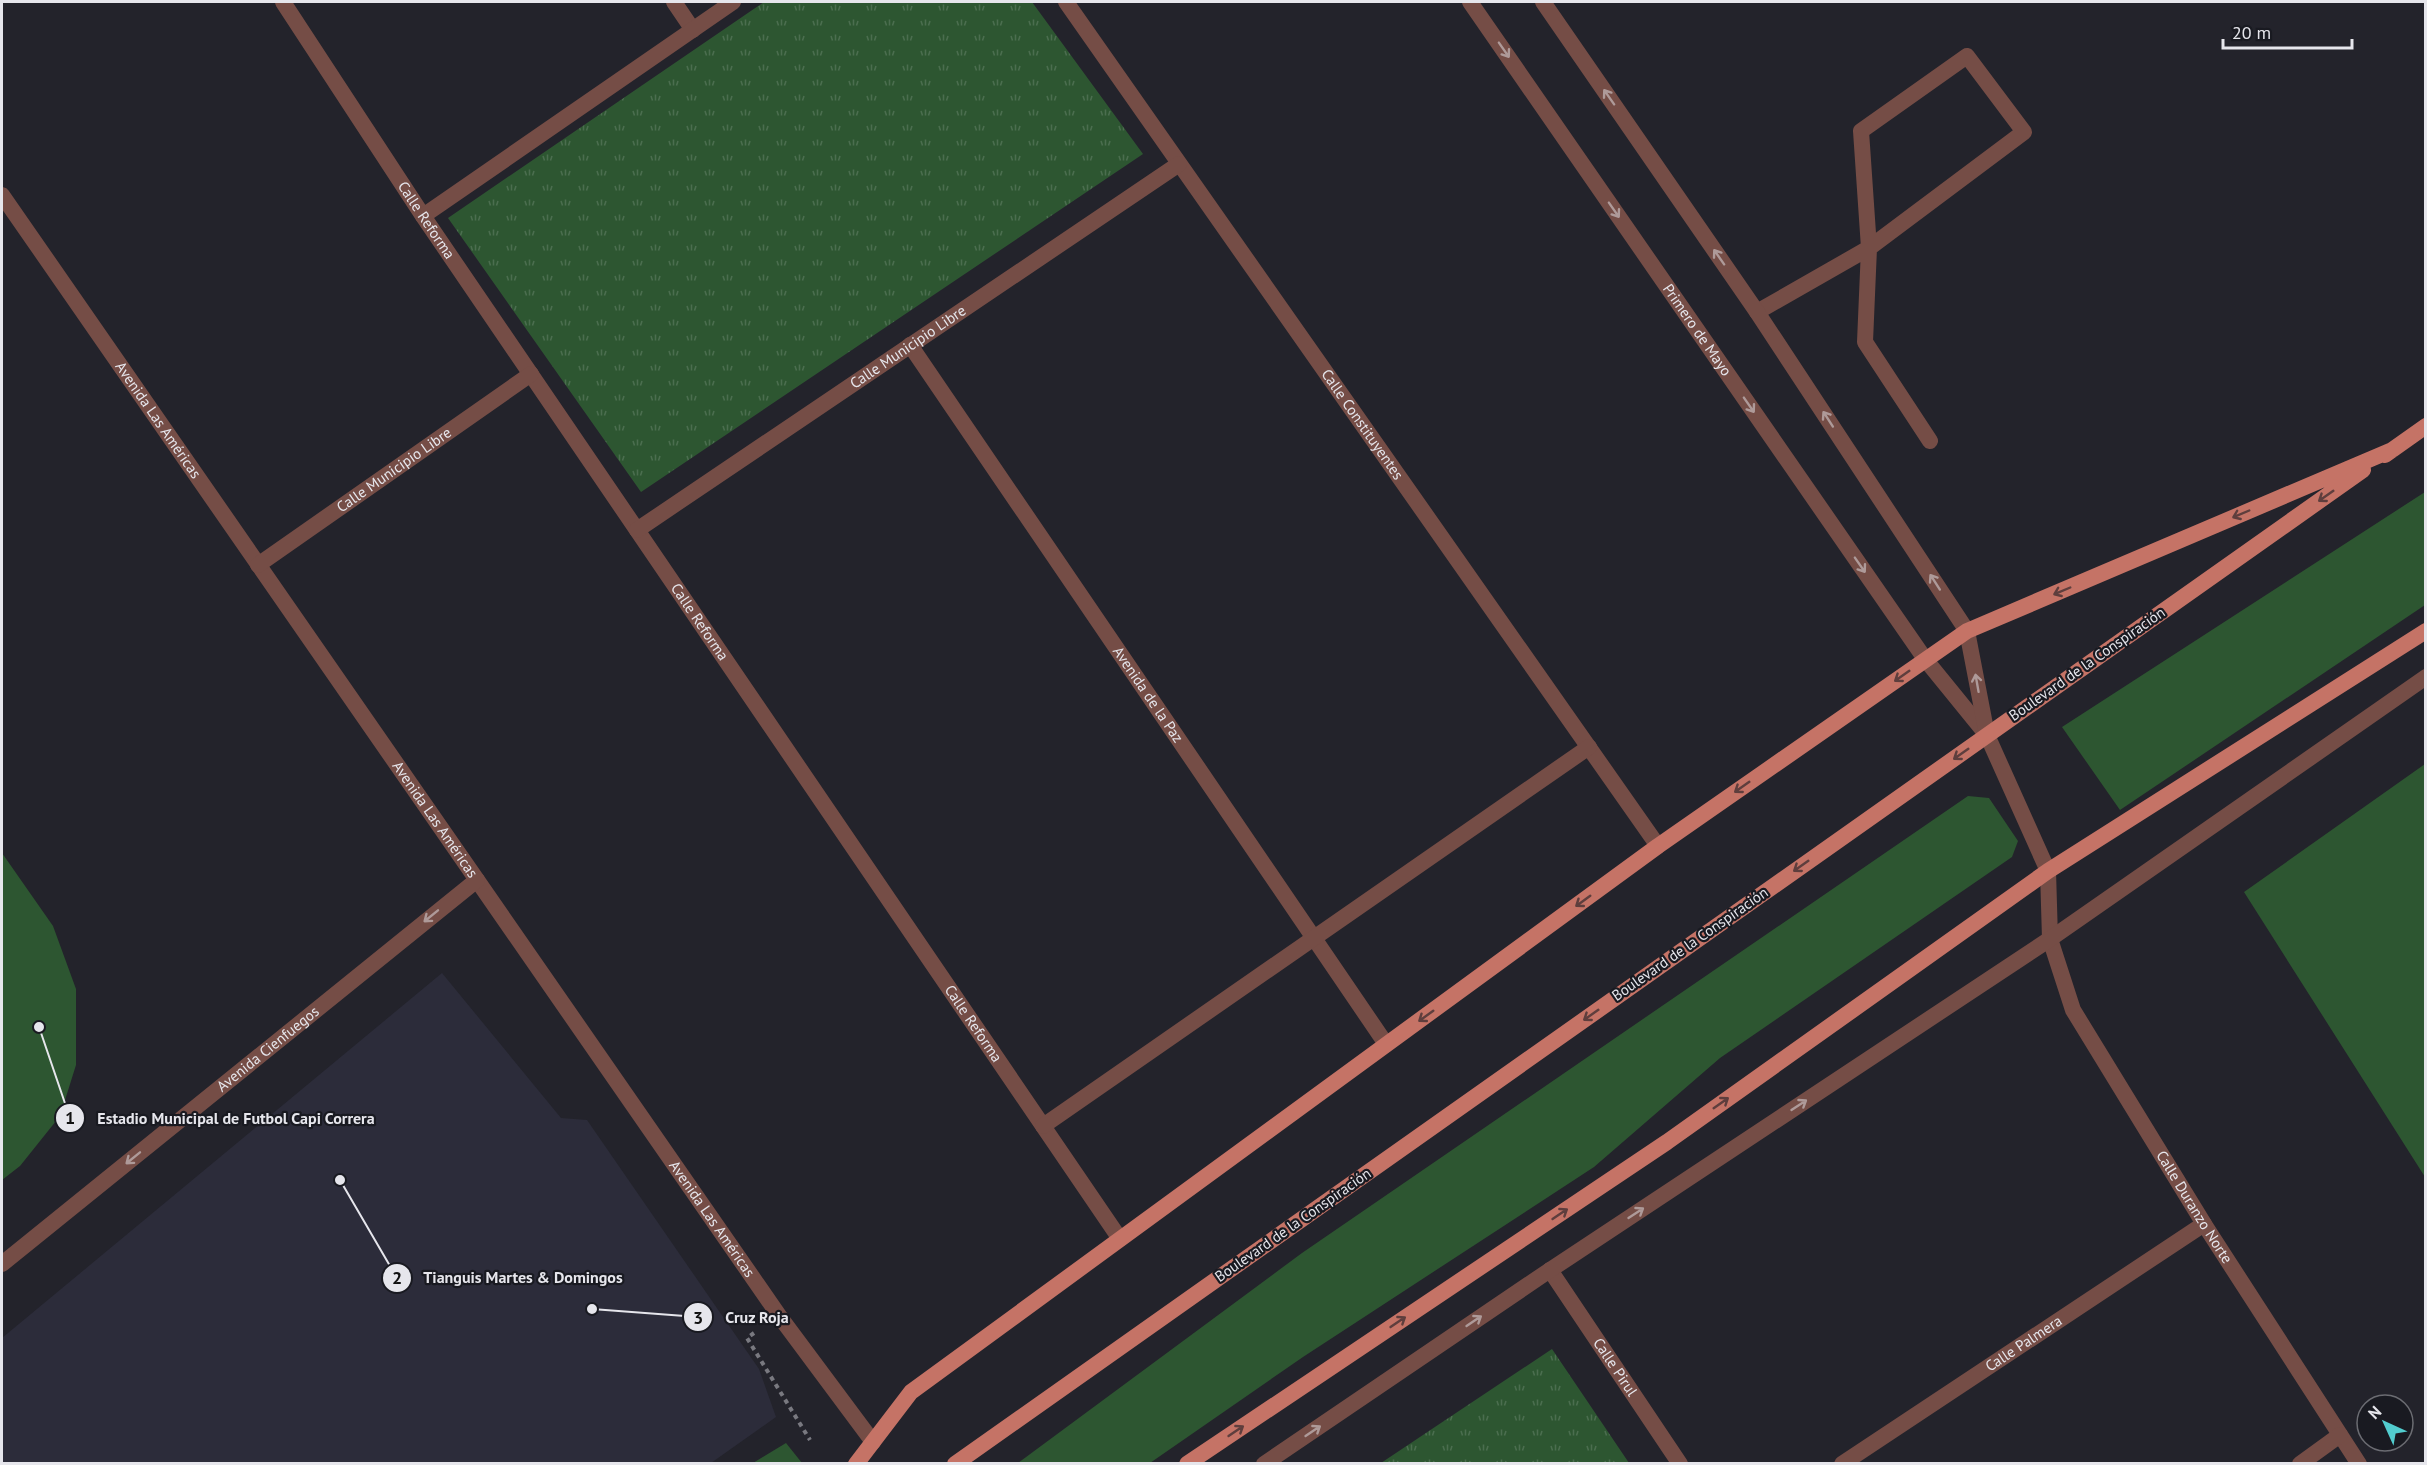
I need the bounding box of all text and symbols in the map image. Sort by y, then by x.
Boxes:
scale bar [2223,12,2352,50]
text: 20 m [2232,21,2271,44]
one-way arrow [1498,41,1510,57]
one-way arrow [1603,89,1615,106]
street label: Calle Reforma [394,178,459,262]
one-way arrow [1608,201,1620,218]
one-way arrow [1713,250,1725,266]
street label: Primero de Mayo [1659,280,1736,380]
street label: Calle Municipio Libre [846,301,969,393]
street label: Avenida Las Américas [111,358,206,482]
street label: Calle Constituyentes [1317,365,1408,483]
one-way arrow [1743,396,1755,413]
one-way arrow [1822,412,1834,428]
street label: Calle Municipio Libre [333,423,455,516]
one-way arrow [2319,490,2335,502]
one-way arrow [2233,509,2251,520]
one-way arrow [1854,557,1866,573]
one-way arrow [1929,574,1941,591]
street label: Calle Reforma [667,579,733,664]
one-way arrow [2053,586,2072,597]
street label: Boulevard de la Conspiración [2005,602,2168,725]
street label: Avenida de la Paz [1109,643,1188,746]
one-way arrow [1894,670,1910,682]
one-way arrow [1971,674,1982,694]
one-way arrow [1953,748,1969,760]
street label: Avenida Las Américas [388,757,483,881]
one-way arrow [1734,781,1750,793]
one-way arrow [1794,860,1810,872]
street label: Boulevard de la Conspiración [1608,882,1771,1005]
one-way arrow [1576,894,1592,907]
one-way arrow [423,910,439,923]
street label: Calle Reforma [941,981,1007,1066]
street label: Avenida Cienfuegos [213,1002,323,1096]
one-way arrow [1418,1009,1434,1022]
one-way arrow [1583,1009,1599,1021]
one-way arrow [1712,1097,1728,1110]
one-way arrow [1790,1099,1807,1111]
callout: Estadio Municipal de Futbol Capi Correra [55,1101,387,1135]
text: 1 [65,1106,75,1129]
text: Estadio Municipal de Futbol Capi Correra [97,1108,375,1128]
street label: Calle Duranzo Norte [2152,1147,2237,1267]
one-way arrow [125,1151,141,1164]
street label: Avenida Las Américas [665,1157,759,1281]
street label: Boulevard de la Conspiración [1211,1163,1374,1286]
one-way arrow [1551,1207,1568,1219]
one-way arrow [1627,1207,1644,1219]
callout: Tianguis Martes & Domingos [382,1261,635,1295]
text: 2 [392,1266,402,1289]
text: Tianguis Martes & Domingos [423,1267,623,1287]
callout: Cruz Roja [683,1300,801,1334]
text: 3 [693,1306,703,1329]
text: Cruz Roja [725,1307,789,1327]
street label: Calle Palmera [1981,1311,2065,1375]
one-way arrow [1465,1315,1482,1327]
one-way arrow [1389,1316,1406,1328]
street label: Calle Pirul [1589,1334,1642,1400]
north arrow [2355,1393,2415,1453]
text: N [2364,1402,2385,1423]
one-way arrow [1227,1425,1244,1437]
one-way arrow [1304,1425,1320,1437]

